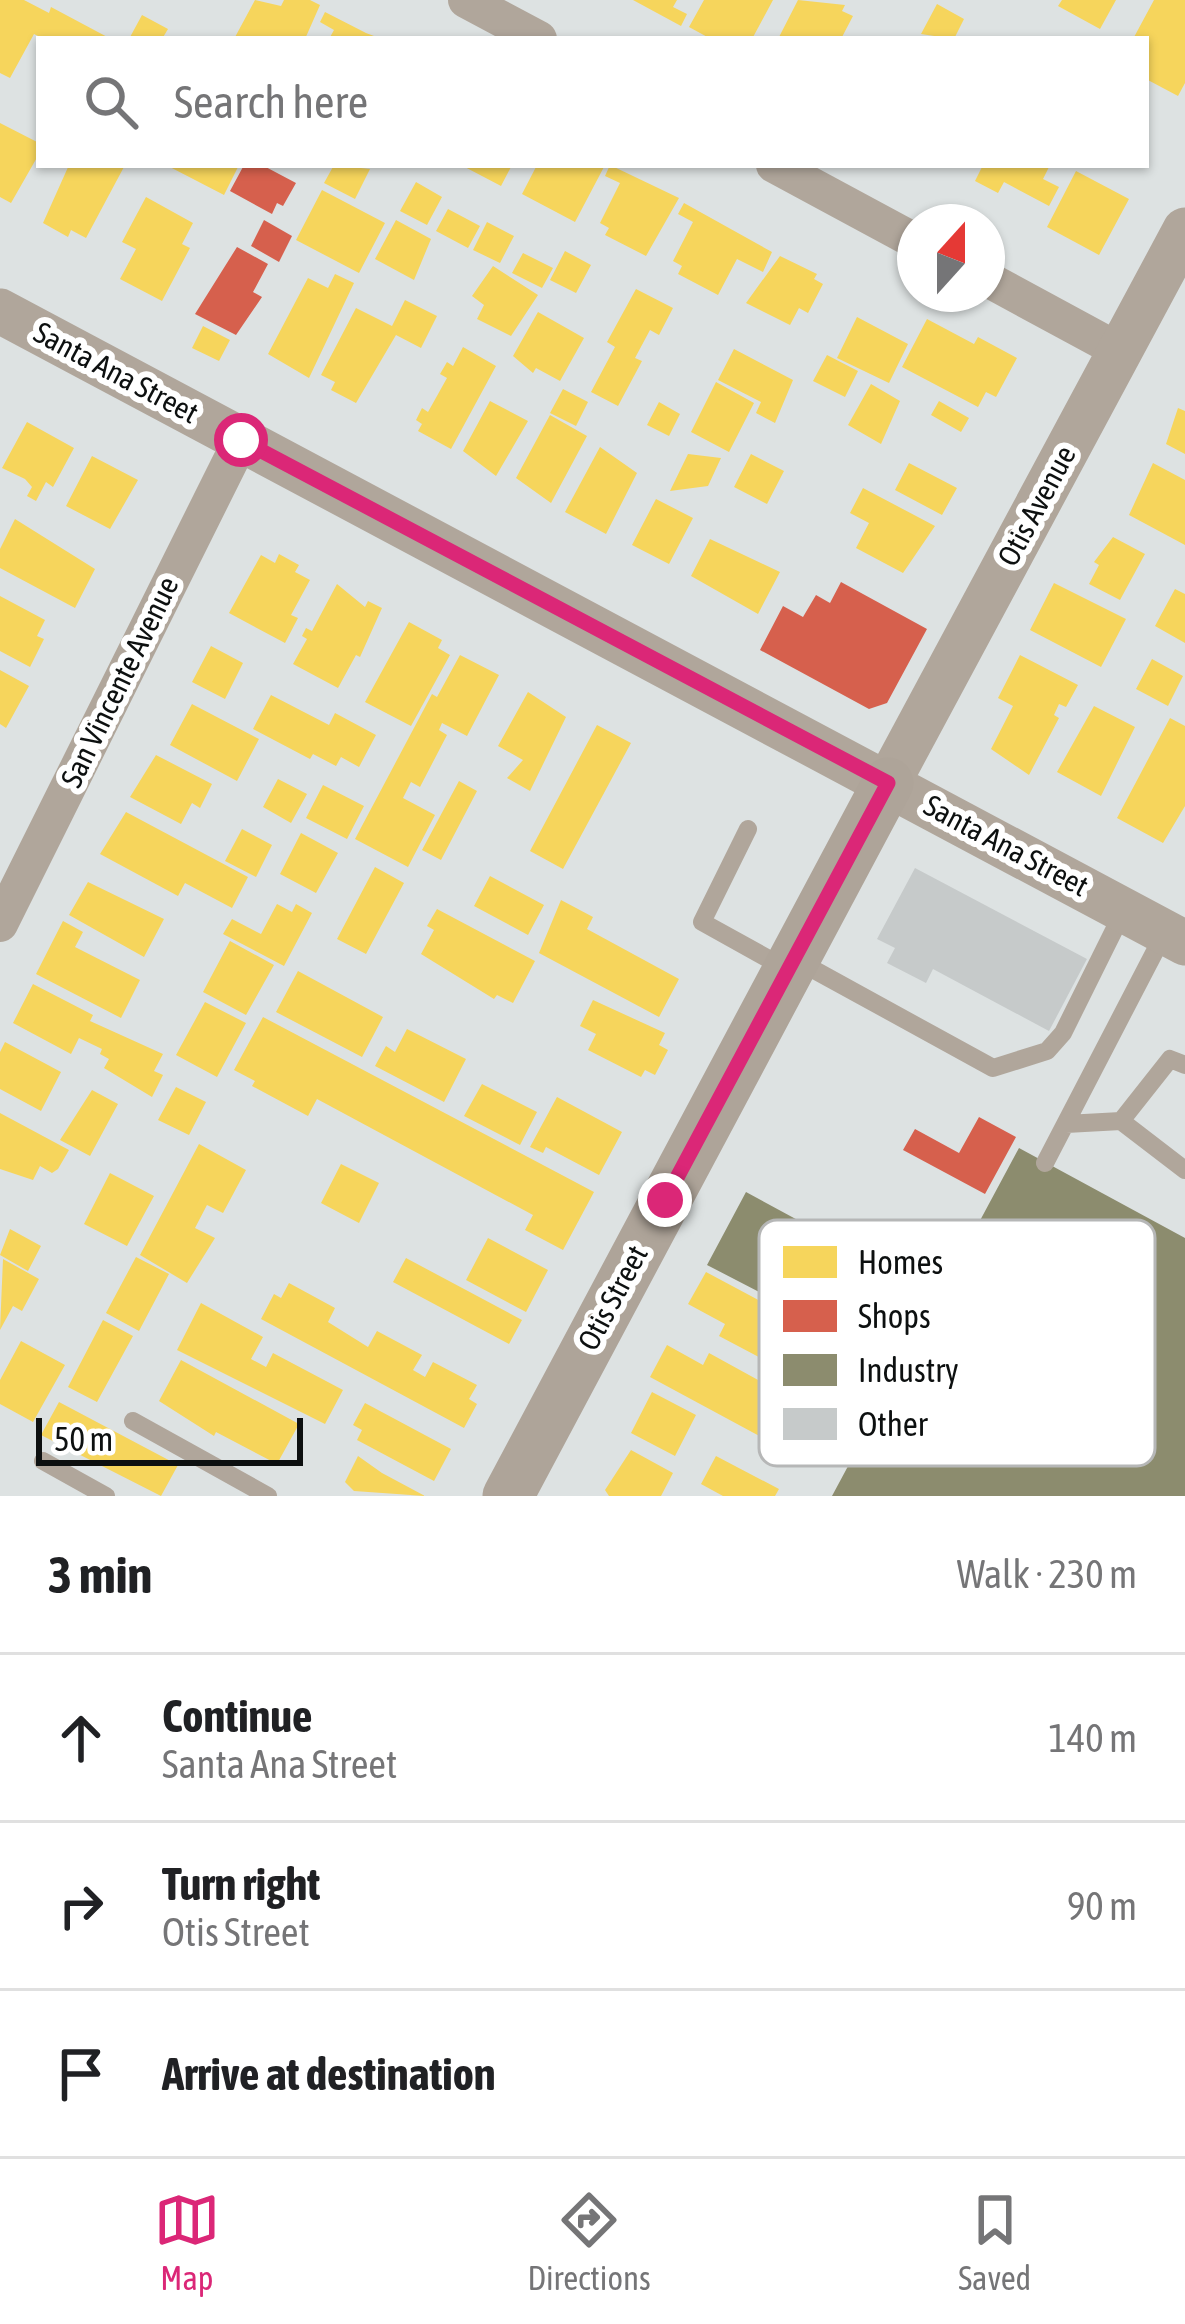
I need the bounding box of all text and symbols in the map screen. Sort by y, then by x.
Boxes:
search box [36,36,1149,168]
icon: search [78,69,144,135]
text: Search here [174,76,368,128]
north arrow [897,204,1005,312]
street label: Santa Ana Street [29,315,204,430]
route start [214,413,268,467]
street label: Otis Avenue [990,440,1082,571]
street label: San Vincente Avenue [53,571,185,792]
street label: Santa Ana Street [919,788,1094,903]
route end [638,1173,692,1227]
legend [759,1220,1155,1466]
street label: Otis Street [570,1239,654,1356]
text: Homes [858,1243,943,1281]
text: Shops [858,1297,931,1335]
text: Industry [858,1351,959,1389]
text: Other [858,1405,929,1443]
scale bar [36,1412,303,1465]
text: 50 m [54,1420,113,1458]
text: 3 min [48,1545,152,1604]
text: Walk · 230 m [957,1552,1137,1596]
text: Continue [162,1690,313,1742]
icon: ahead [48,1705,114,1771]
text: 140 m [1049,1716,1137,1760]
text: Santa Ana Street [162,1742,397,1786]
text: Turn right [162,1858,320,1910]
icon: right [48,1873,114,1939]
text: 90 m [1067,1884,1137,1928]
text: Otis Street [162,1910,310,1954]
icon: arrive [48,2041,114,2107]
text: Arrive at destination [162,2048,496,2100]
tab: Map [154,2187,220,2297]
tab: Directions [527,2187,651,2297]
tab: Saved [958,2187,1031,2297]

